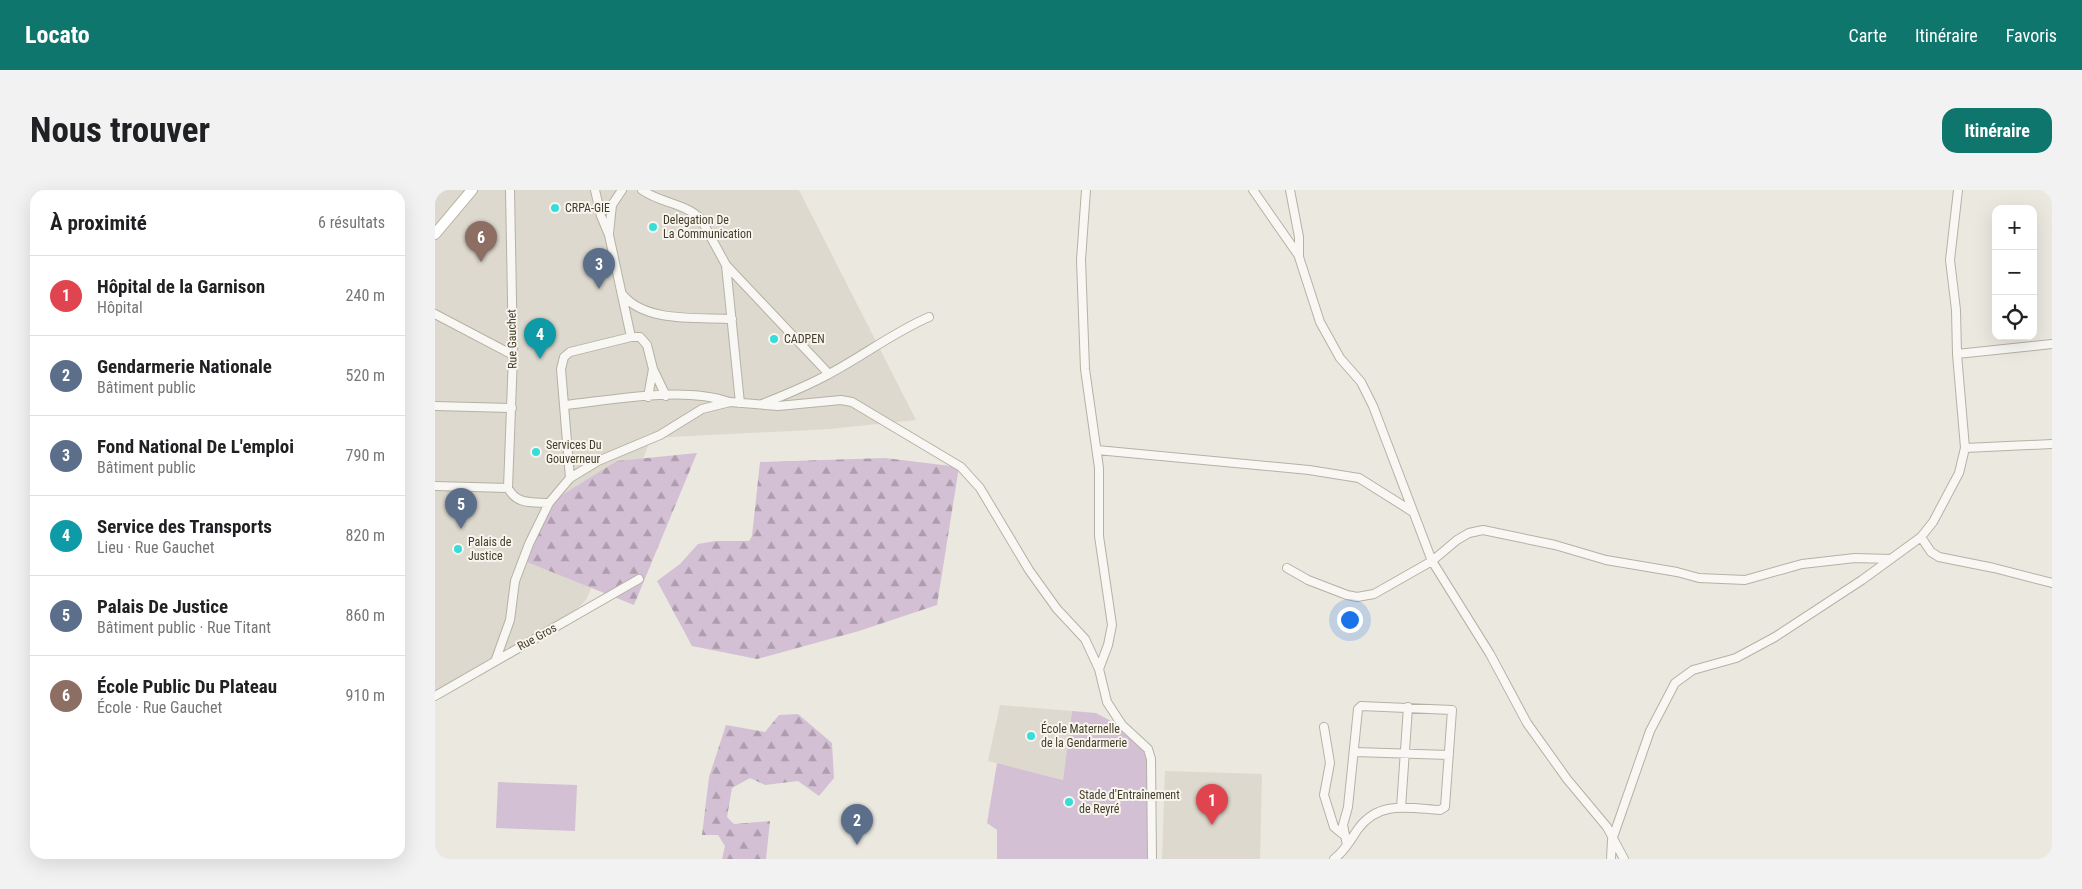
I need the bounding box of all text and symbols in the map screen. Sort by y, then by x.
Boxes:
text: Locato [25,21,90,49]
text: Carte [1848,25,1887,46]
text: Itinéraire [1915,25,1978,46]
text: Favoris [2006,25,2057,46]
button: Itinéraire [1942,108,2052,153]
text: Nous trouver [30,110,210,151]
place label: CRPA-GIE [565,201,610,215]
marker: CRPA-GIE [549,202,561,214]
map controls [1992,205,2037,340]
button: + [1992,205,2037,250]
text: À proximité [50,211,147,235]
text: 6 résultats [318,213,385,232]
place label: Delegation De La Communication [663,213,752,241]
pin: 6 [465,221,497,262]
marker: Delegation De La Communication [647,221,659,233]
pin: 3 [583,248,615,289]
button: − [1992,250,2037,295]
text: Hôpital de la Garnison [97,275,265,298]
text: 1 [62,286,70,305]
text: 240 m [346,286,385,305]
button: locate [1992,295,2037,340]
text: Hôpital [97,298,143,317]
street label: Rue Gauchet [504,309,520,369]
pin: 4 [524,318,556,359]
place label: CADPEN [784,332,825,346]
marker: CADPEN [768,333,780,345]
text: Gendarmerie Nationale [97,355,272,378]
text: 2 [62,366,70,385]
text: 520 m [346,366,385,385]
text: Bâtiment public [97,378,196,397]
text: Fond National De L'emploi [97,435,294,458]
place label: Services Du Gouverneur [546,438,602,466]
text: 3 [62,446,70,465]
text: 790 m [346,446,385,465]
marker: Services Du Gouverneur [530,446,542,458]
text: Bâtiment public [97,458,196,477]
pin: 5 [445,488,477,529]
text: Service des Transports [97,515,272,538]
text: 4 [62,526,70,545]
text: 820 m [346,526,385,545]
place label: Palais de Justice [468,535,512,563]
text: Lieu · Rue Gauchet [97,538,214,557]
marker: Palais de Justice [452,543,464,555]
text: Palais De Justice [97,595,228,618]
text: 5 [62,606,70,625]
text: 860 m [346,606,385,625]
your location [1337,607,1363,633]
text: Bâtiment public · Rue Titant [97,618,271,637]
street label: Rue Gros [515,621,559,653]
text: École Public Du Plateau [97,675,277,698]
text: 6 [62,686,70,705]
text: 910 m [346,686,385,705]
text: École · Rue Gauchet [97,698,222,717]
place label: École Maternelle de la Gendarmerie [1041,721,1128,750]
marker: École Maternelle de la Gendarmerie [1025,730,1037,742]
pin: 1 [1196,784,1228,825]
place label: Stade d'Entraînement de Reyré [1079,788,1180,816]
marker: Stade d'Entraînement de Reyré [1063,796,1075,808]
pin: 2 [841,804,873,845]

